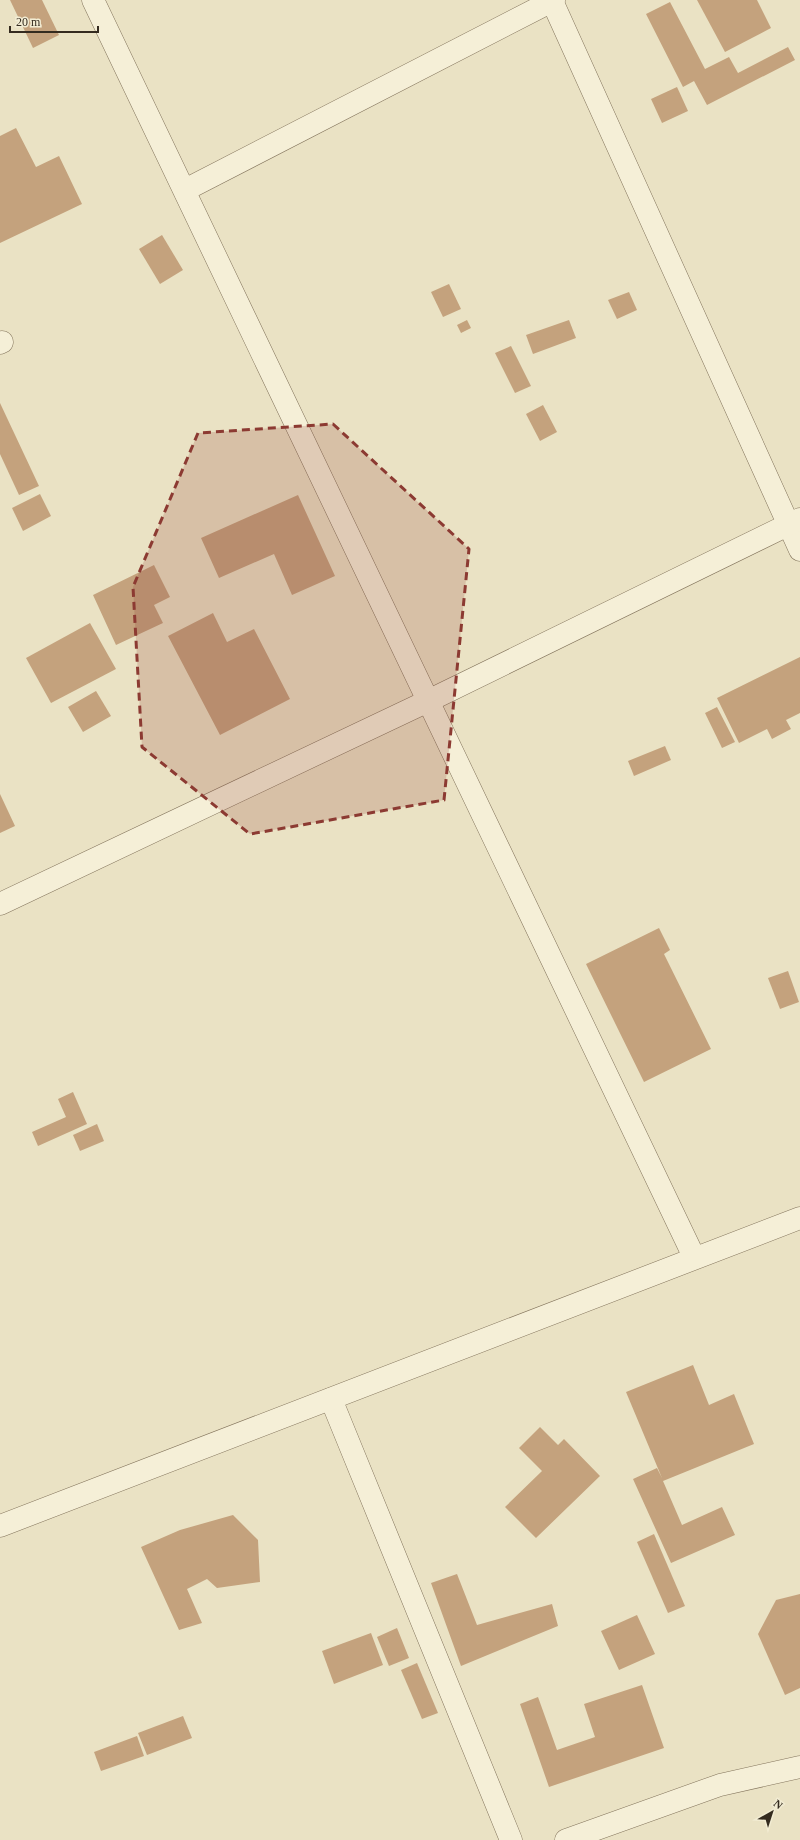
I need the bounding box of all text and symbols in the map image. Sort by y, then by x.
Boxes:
scale bar [10,8,98,34]
text: 20 m [16,15,41,29]
north arrow [752,1792,792,1832]
text: N [771,1797,785,1811]

